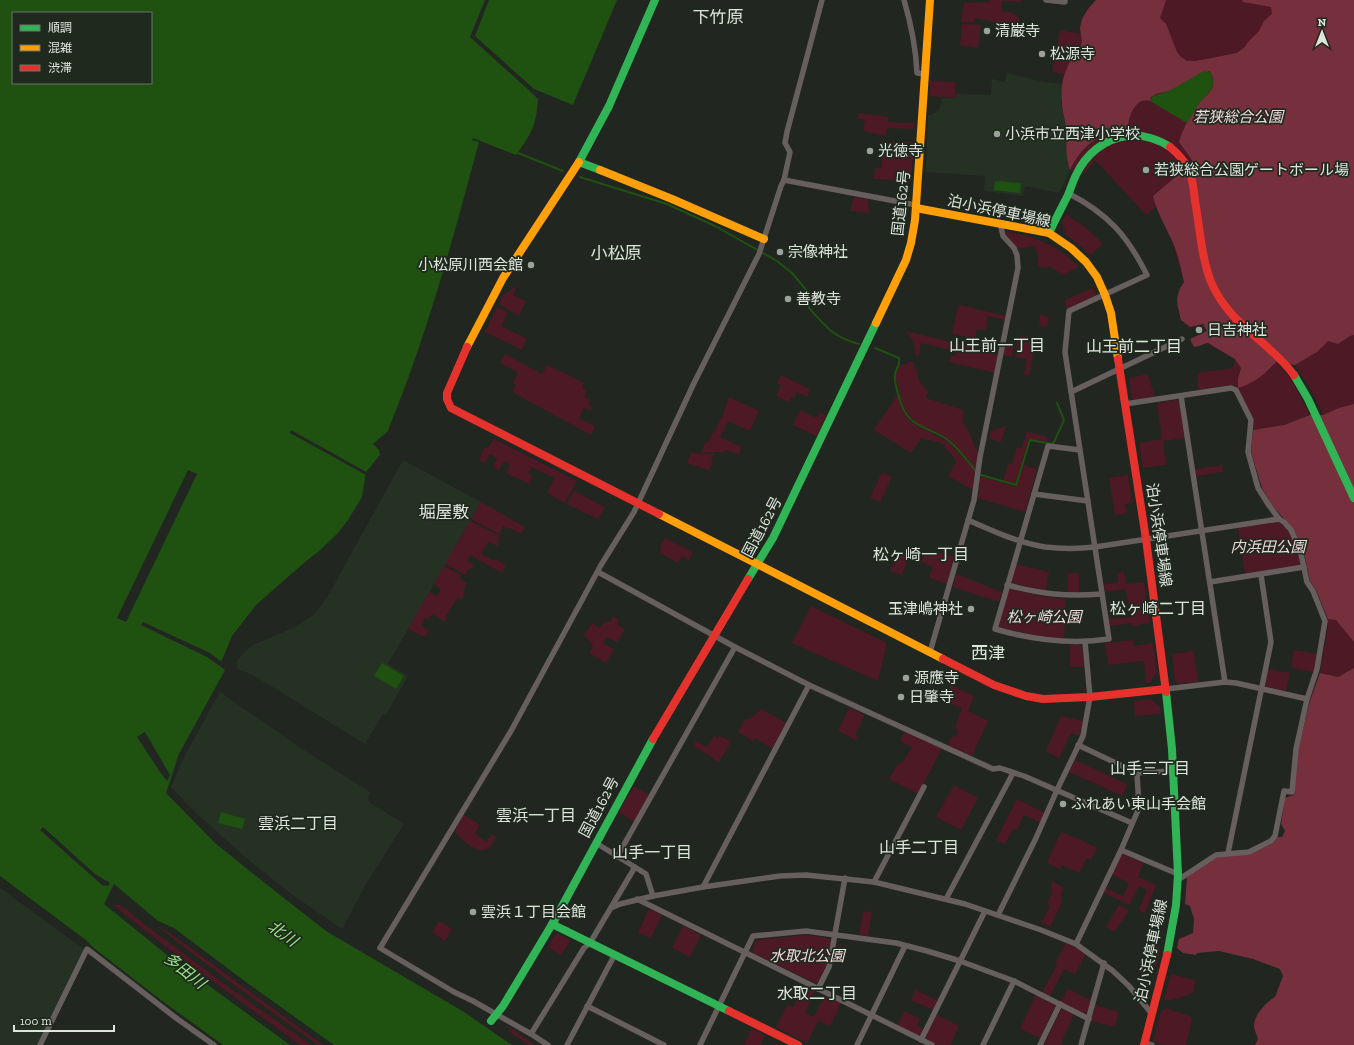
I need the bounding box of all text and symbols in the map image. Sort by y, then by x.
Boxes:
district label: 下竹原 [693,7,744,27]
legend [12,12,152,84]
north arrow [1302,12,1342,52]
text: N [1318,16,1327,29]
text: 順調 [48,21,72,35]
place label: 清巌寺 [995,22,1040,40]
marker: 清巌寺 [982,26,992,36]
text: 混雑 [48,41,72,55]
place label: 松源寺 [1050,45,1095,63]
marker: 松源寺 [1037,49,1047,59]
text: 渋滞 [48,61,72,75]
park label: 若狭総合公園 [1193,108,1285,126]
place label: 小浜市立西津小学校 [1005,125,1140,143]
marker: 小浜市立西津小学校 [992,129,1002,139]
place label: 光徳寺 [878,142,923,160]
marker: 光徳寺 [865,146,875,156]
place label: 若狭総合公園ゲートボール場 [1154,161,1349,179]
marker: 若狭総合公園ゲートボール場 [1141,165,1151,175]
street label: 国道162号 [889,169,913,237]
street label: 泊小浜停車場線 [946,191,1052,231]
district label: 小松原 [591,243,642,263]
place label: 宗像神社 [788,243,848,261]
marker: 宗像神社 [775,247,785,257]
place label: 小松原川西会館 [418,256,523,274]
marker: 小松原川西会館 [526,260,536,270]
place label: 善教寺 [796,290,841,308]
marker: 善教寺 [783,294,793,304]
place label: 日吉神社 [1207,321,1267,339]
marker: 日吉神社 [1194,325,1204,335]
district label: 山王前一丁目 [949,336,1045,355]
district label: 山王前二丁目 [1086,337,1182,356]
street label: 泊小浜停車場線 [1143,482,1175,588]
street label: 国道162号 [738,493,786,561]
district label: 堀屋敷 [419,502,470,522]
park label: 内浜田公園 [1230,538,1307,556]
district label: 松ヶ崎一丁目 [873,545,969,564]
district label: 松ヶ崎二丁目 [1110,599,1206,618]
place label: 玉津嶋神社 [888,600,963,618]
marker: 玉津嶋神社 [966,604,976,614]
park label: 松ヶ崎公園 [1006,608,1083,626]
district label: 西津 [971,643,1005,663]
place label: 源應寺 [914,669,959,687]
marker: 源應寺 [901,673,911,683]
place label: 日肇寺 [909,688,954,706]
marker: 日肇寺 [896,692,906,702]
district label: 山手三丁目 [1110,759,1190,778]
street label: 国道162号 [575,773,623,841]
place label: ふれあい東山手会館 [1071,795,1206,813]
marker: ふれあい東山手会館 [1058,799,1068,809]
district label: 雲浜一丁目 [496,806,576,825]
district label: 雲浜二丁目 [258,814,338,833]
district label: 山手二丁目 [879,838,959,857]
district label: 山手一丁目 [612,843,692,862]
street label: 泊小浜停車場線 [1131,898,1171,1004]
place label: 雲浜１丁目会館 [481,903,586,921]
marker: 雲浜１丁目会館 [468,907,478,917]
water label: 北川 [264,916,303,952]
park label: 水取北公園 [769,947,846,965]
water label: 多田川 [160,948,211,994]
district label: 水取二丁目 [777,984,857,1003]
scale bar [14,1007,114,1033]
text: 100 m [20,1014,52,1028]

